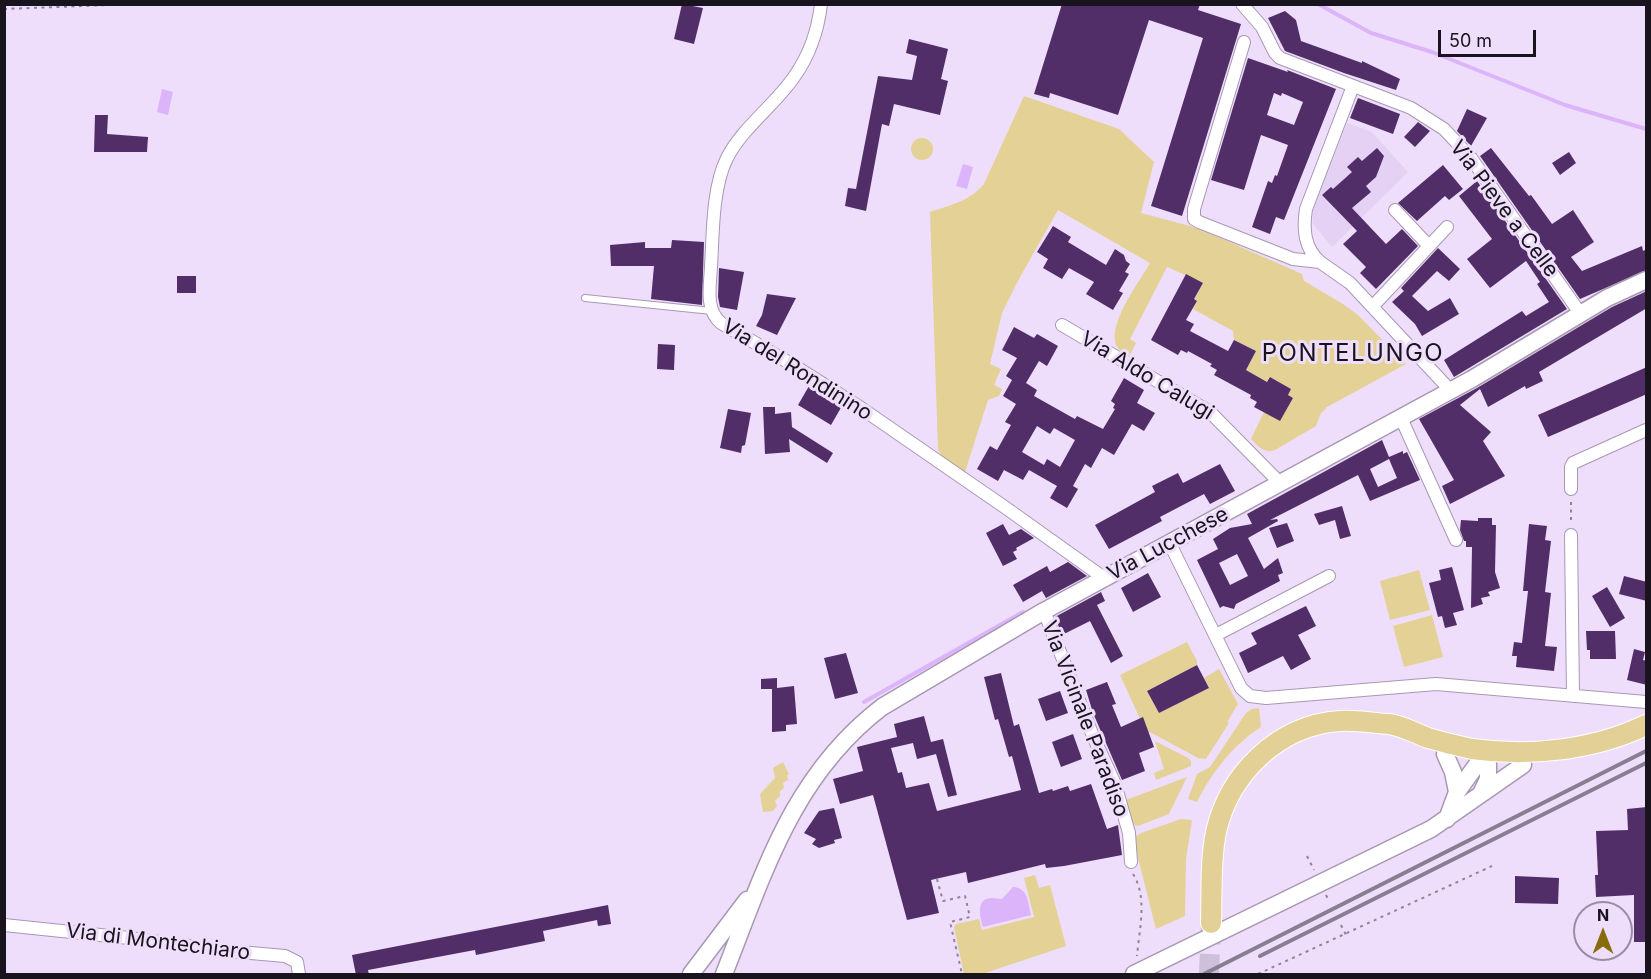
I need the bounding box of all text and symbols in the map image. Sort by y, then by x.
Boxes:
scale bar [1441,18,1538,56]
text: 50 m [1449,30,1492,51]
street label: Via Pieve a Celle [1444,136,1564,282]
street label: Via del Rondinino [717,314,877,426]
street label: Via Aldo Calugi [1076,326,1218,426]
district label: PONTELUNGO [1262,340,1444,368]
street label: Via Lucchese [1103,502,1233,586]
street label: Via Vicinale Paradiso [1036,617,1134,821]
north arrow [1573,901,1633,961]
text: N [1597,905,1609,925]
street label: Via di Montechiaro [64,918,252,966]

